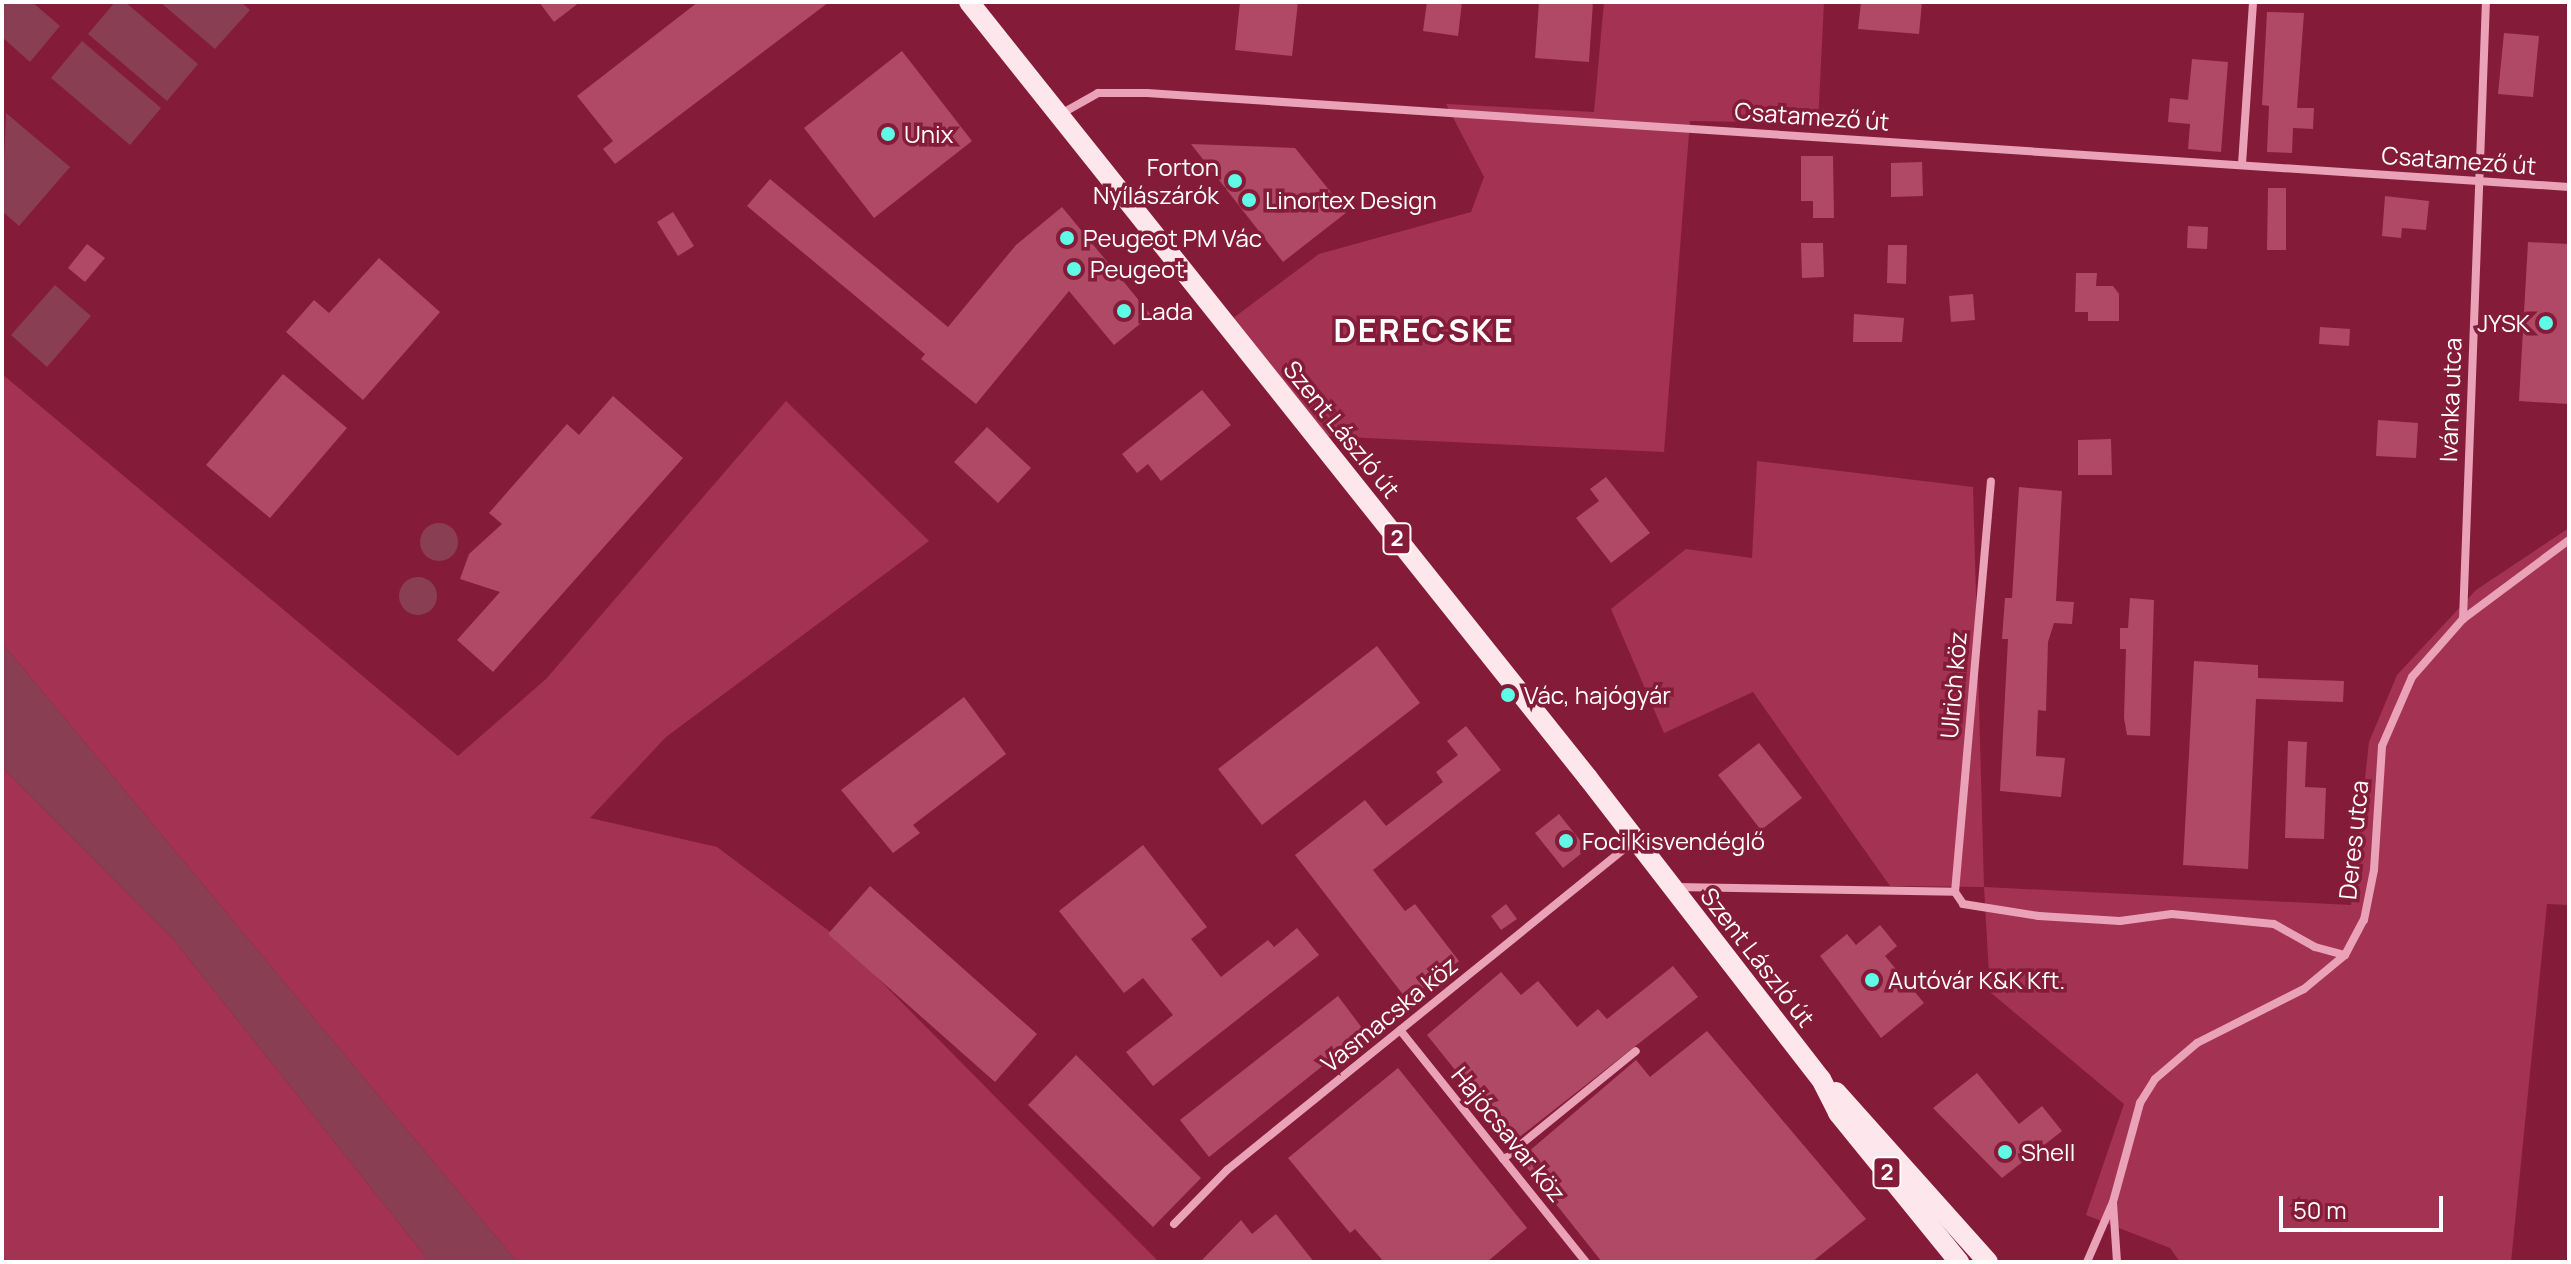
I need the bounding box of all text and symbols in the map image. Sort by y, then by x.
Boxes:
street label: Csatamező út [1734,96,1890,136]
place label: Unix [904,120,953,148]
marker: Unix [879,125,897,143]
street label: Csatamező út [2381,140,2537,180]
place label: Forton Nyílászárók [1093,153,1219,209]
marker: Forton Nyílászárók [1226,172,1244,190]
place label: Linortex Design [1265,186,1437,214]
marker: Linortex Design [1240,191,1258,209]
place label: Peugeot PM Vác [1083,224,1262,252]
marker: Peugeot PM Vác [1058,229,1076,247]
place label: Peugeot [1090,255,1185,283]
marker: Peugeot [1065,260,1083,278]
place label: Lada [1140,297,1193,325]
marker: Lada [1115,302,1133,320]
place label: JYSK [2477,309,2530,337]
district label: DERECSKE [1333,311,1515,349]
marker: JYSK [2537,314,2555,332]
street label: Ivánka utca [2433,337,2467,463]
street label: Szent László út [1278,355,1406,503]
road number: 2 [1381,521,1413,557]
street label: Ulrich köz [1934,630,1972,740]
place label: Vác, hajógyár [1524,681,1671,709]
marker: Vác, hajógyár [1499,686,1517,704]
street label: Deres utca [2332,779,2374,901]
place label: Foci Kisvendéglő [1582,827,1765,855]
marker: Foci Kisvendéglő [1557,832,1575,850]
street label: Szent László út [1695,882,1821,1032]
street label: Vasmacska köz [1315,950,1463,1078]
place label: Autóvár K&K Kft. [1888,966,2066,994]
marker: Autóvár K&K Kft. [1863,971,1881,989]
street label: Hajócsavar köz [1446,1061,1572,1207]
place label: Shell [2021,1138,2075,1166]
marker: Shell [1996,1143,2014,1161]
road number: 2 [1871,1155,1903,1191]
scale bar [2283,1180,2447,1230]
text: 50 m [2293,1193,2347,1226]

